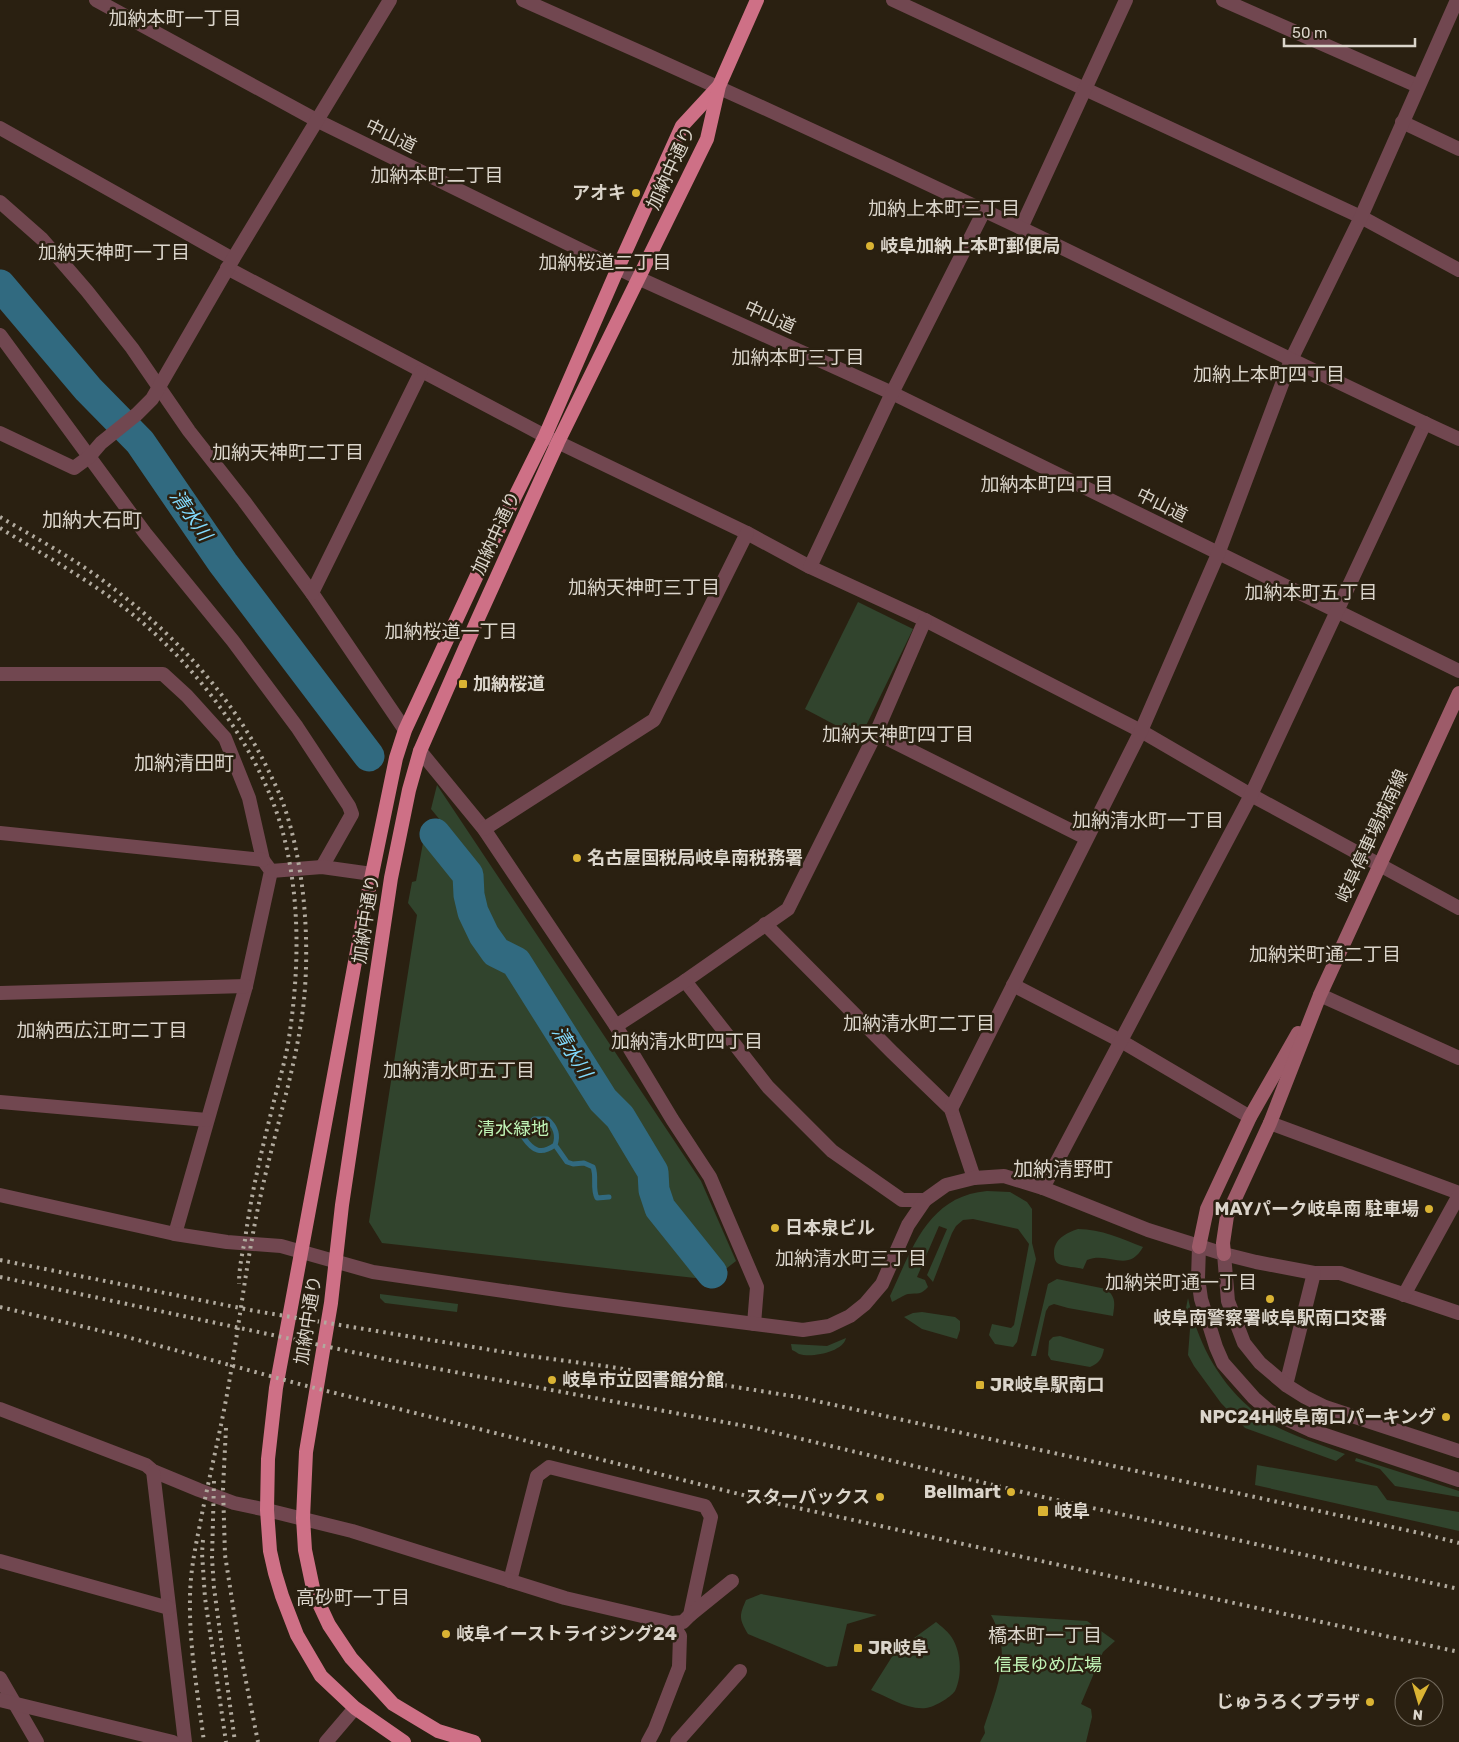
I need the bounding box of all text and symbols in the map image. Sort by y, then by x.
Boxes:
district label: 加納本町一丁目 [108,7,242,30]
scale bar [1284,15,1415,47]
text: 50 m [1292,24,1327,42]
street label: 中山道 [362,114,420,158]
street label: 加納中通り [642,123,700,213]
district label: 加納本町二丁目 [370,164,504,187]
place label: アオキ [572,182,626,204]
marker: アオキ [630,187,642,199]
district label: 加納上本町三丁目 [868,197,1020,220]
place label: 岐阜加納上本町郵便局 [880,235,1060,257]
marker: 岐阜加納上本町郵便局 [864,240,876,252]
district label: 加納天神町一丁目 [38,241,190,264]
district label: 加納桜道二丁目 [538,251,672,274]
street label: 中山道 [741,296,799,338]
district label: 加納本町三丁目 [731,346,865,369]
district label: 加納上本町四丁目 [1193,363,1345,386]
district label: 加納天神町二丁目 [212,441,364,464]
district label: 加納本町四丁目 [980,473,1114,496]
street label: 中山道 [1133,483,1191,527]
water label: 清水川 [165,485,218,547]
street label: 加納中通り [467,488,525,578]
district label: 加納大石町 [42,508,142,532]
district label: 加納天神町三丁目 [568,576,720,599]
district label: 加納本町五丁目 [1244,581,1378,604]
district label: 加納桜道一丁目 [384,620,518,643]
place label: 加納桜道 [473,673,545,695]
marker: 加納桜道 [457,678,469,690]
district label: 加納天神町四丁目 [822,723,974,746]
district label: 加納清田町 [134,751,234,775]
street label: 岐阜停車場城南線 [1332,766,1412,906]
district label: 加納清水町一丁目 [1072,809,1224,832]
place label: 名古屋国税局岐阜南税務署 [587,847,803,869]
marker: 名古屋国税局岐阜南税務署 [571,852,583,864]
street label: 加納中通り [348,873,384,965]
district label: 加納栄町通二丁目 [1249,943,1401,966]
district label: 加納清水町二丁目 [843,1012,995,1035]
district label: 加納西広江町二丁目 [16,1019,188,1042]
water label: 清水川 [547,1022,598,1084]
district label: 加納清水町四丁目 [611,1030,763,1053]
district label: 加納清水町五丁目 [383,1059,535,1082]
park label: 清水緑地 [477,1118,549,1140]
district label: 加納清野町 [1013,1157,1113,1181]
place label: MAYパーク岐阜南 駐車場 [1215,1198,1419,1220]
marker: MAYパーク岐阜南 駐車場 [1423,1203,1435,1215]
place label: 日本泉ビル [785,1217,875,1239]
marker: 日本泉ビル [769,1222,781,1234]
district label: 加納清水町三丁目 [775,1247,927,1270]
district label: 加納栄町通一丁目 [1105,1271,1257,1294]
street label: 加納中通り [290,1274,326,1366]
marker: 岐阜南警察署岐阜駅南口交番 [1264,1293,1276,1305]
place label: 岐阜南警察署岐阜駅南口交番 [1153,1307,1387,1329]
place label: 岐阜市立図書館分館 [562,1369,724,1391]
marker: 岐阜市立図書館分館 [546,1374,558,1386]
place label: JR岐阜駅南口 [990,1374,1105,1396]
marker: JR岐阜駅南口 [974,1379,986,1391]
place label: NPC24H岐阜南口パーキング [1199,1406,1436,1428]
marker: NPC24H岐阜南口パーキング [1440,1411,1452,1423]
place label: Bellmart [924,1481,1001,1503]
place label: スターバックス [745,1486,870,1508]
marker: Bellmart [1005,1486,1017,1498]
marker: スターバックス [874,1491,886,1503]
place label: 岐阜 [1054,1500,1090,1522]
marker: 岐阜 [1036,1504,1050,1518]
district label: 高砂町一丁目 [296,1586,410,1609]
place label: 岐阜イーストライジング24 [456,1623,677,1645]
district label: 橋本町一丁目 [988,1624,1102,1647]
marker: 岐阜イーストライジング24 [440,1628,452,1640]
place label: JR岐阜 [868,1637,929,1659]
marker: JR岐阜 [852,1642,864,1654]
park label: 信長ゆめ広場 [994,1654,1102,1676]
north arrow [1394,1677,1444,1727]
place label: じゅうろくプラザ [1216,1691,1360,1713]
marker: じゅうろくプラザ [1364,1696,1376,1708]
text: N [1412,1706,1424,1723]

